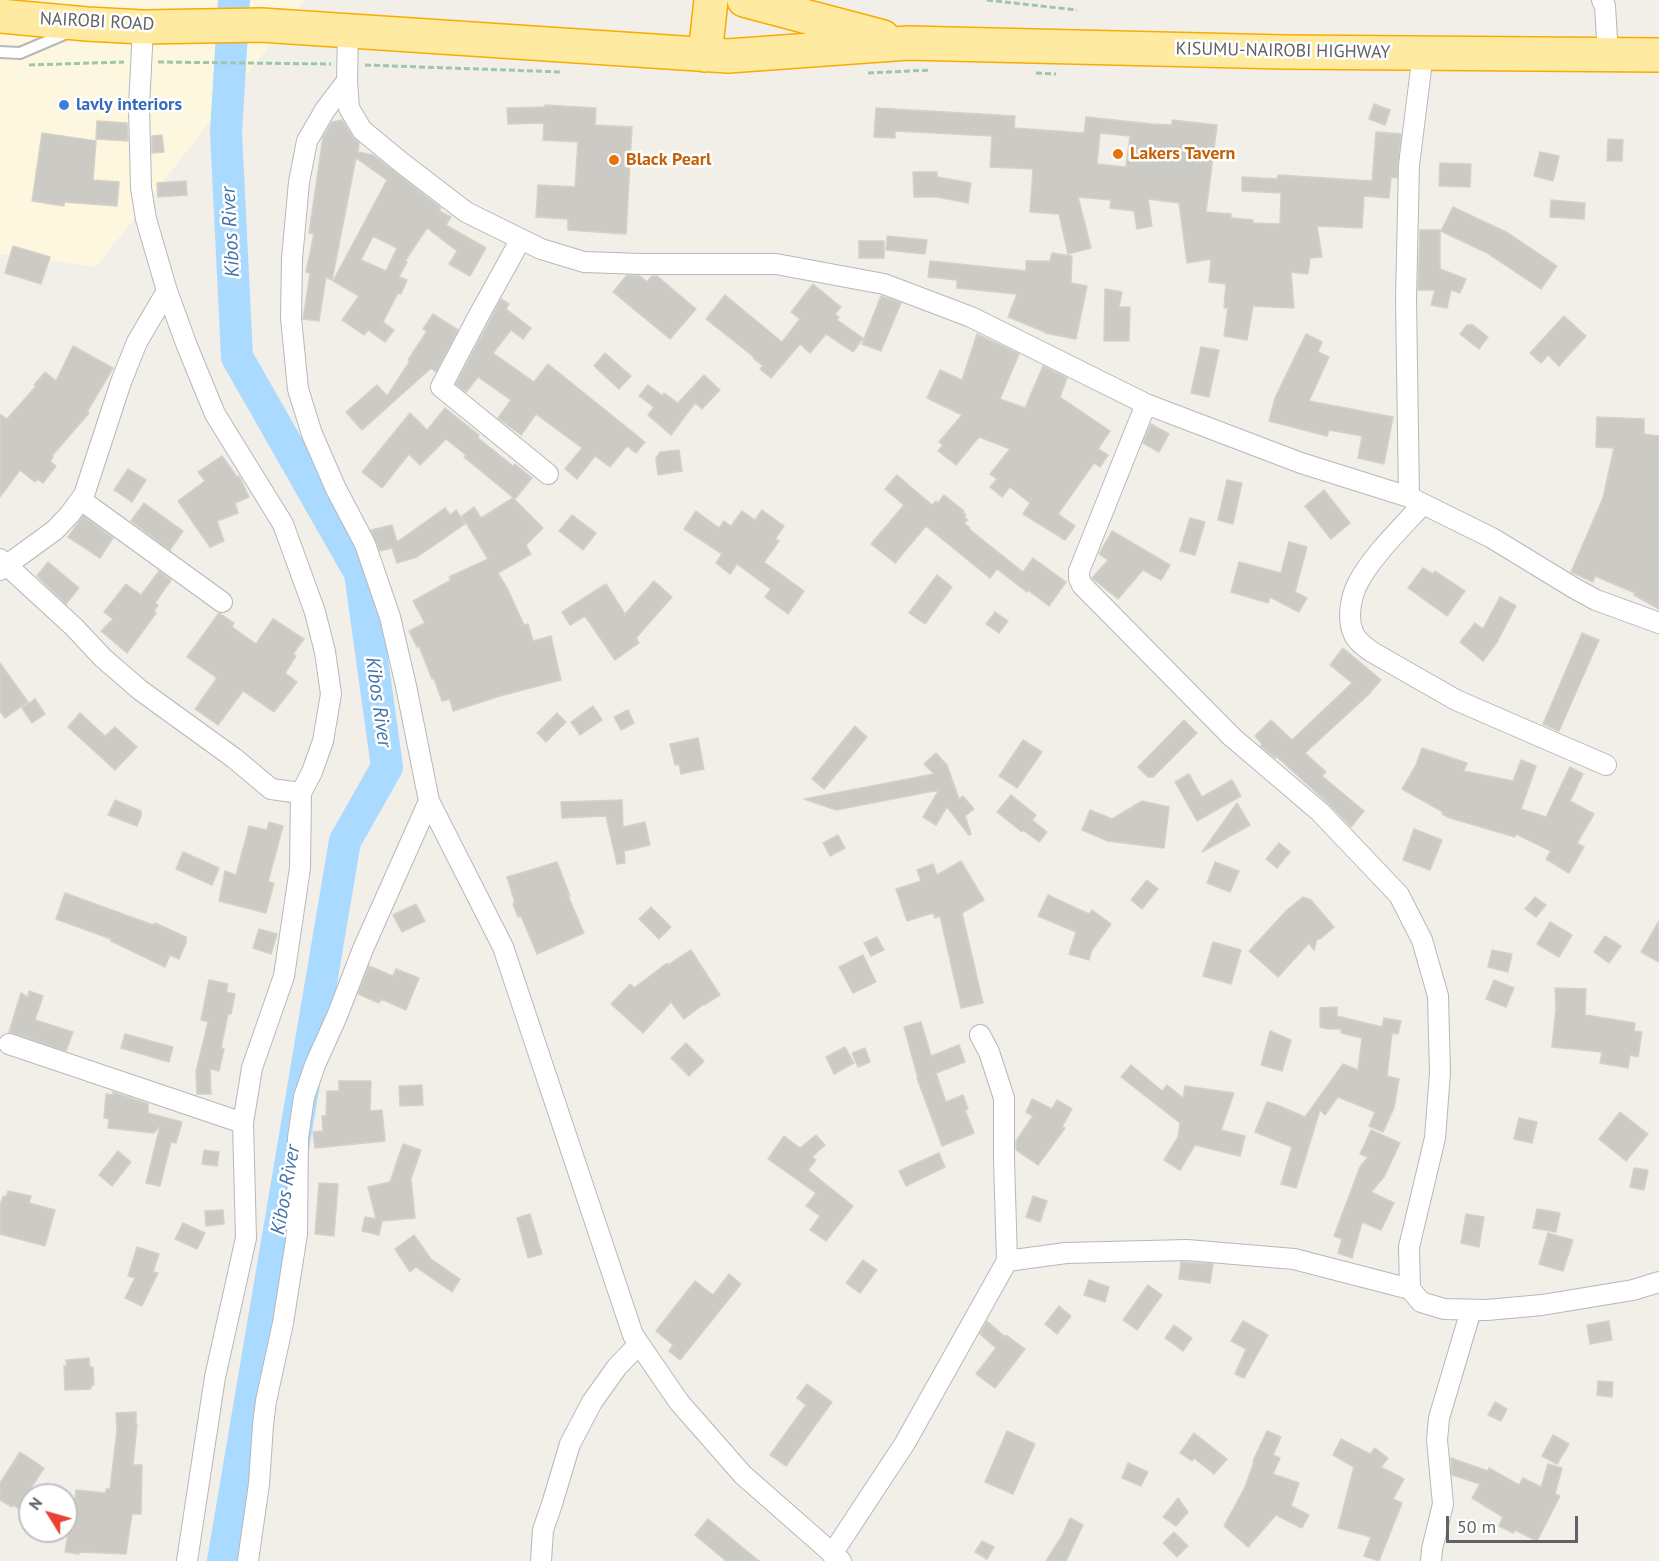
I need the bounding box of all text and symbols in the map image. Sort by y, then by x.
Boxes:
street label: NAIROBI ROAD [39,8,155,36]
street label: KISUMU-NAIROBI HIGHWAY [1175,38,1391,64]
place label: lavly interiors [76,94,182,116]
marker: lavly interiors [57,98,71,112]
place label: Lakers Tavern [1130,143,1235,165]
marker: Lakers Tavern [1111,147,1125,161]
place label: Black Pearl [626,149,711,171]
marker: Black Pearl [607,153,621,167]
water label: Kibos River [217,186,245,278]
water label: Kibos River [360,656,396,748]
water label: Kibos River [266,1143,306,1237]
north arrow [18,1483,78,1543]
text: N [24,1493,46,1514]
scale bar [1449,1504,1581,1542]
text: 50 m [1457,1515,1496,1538]

